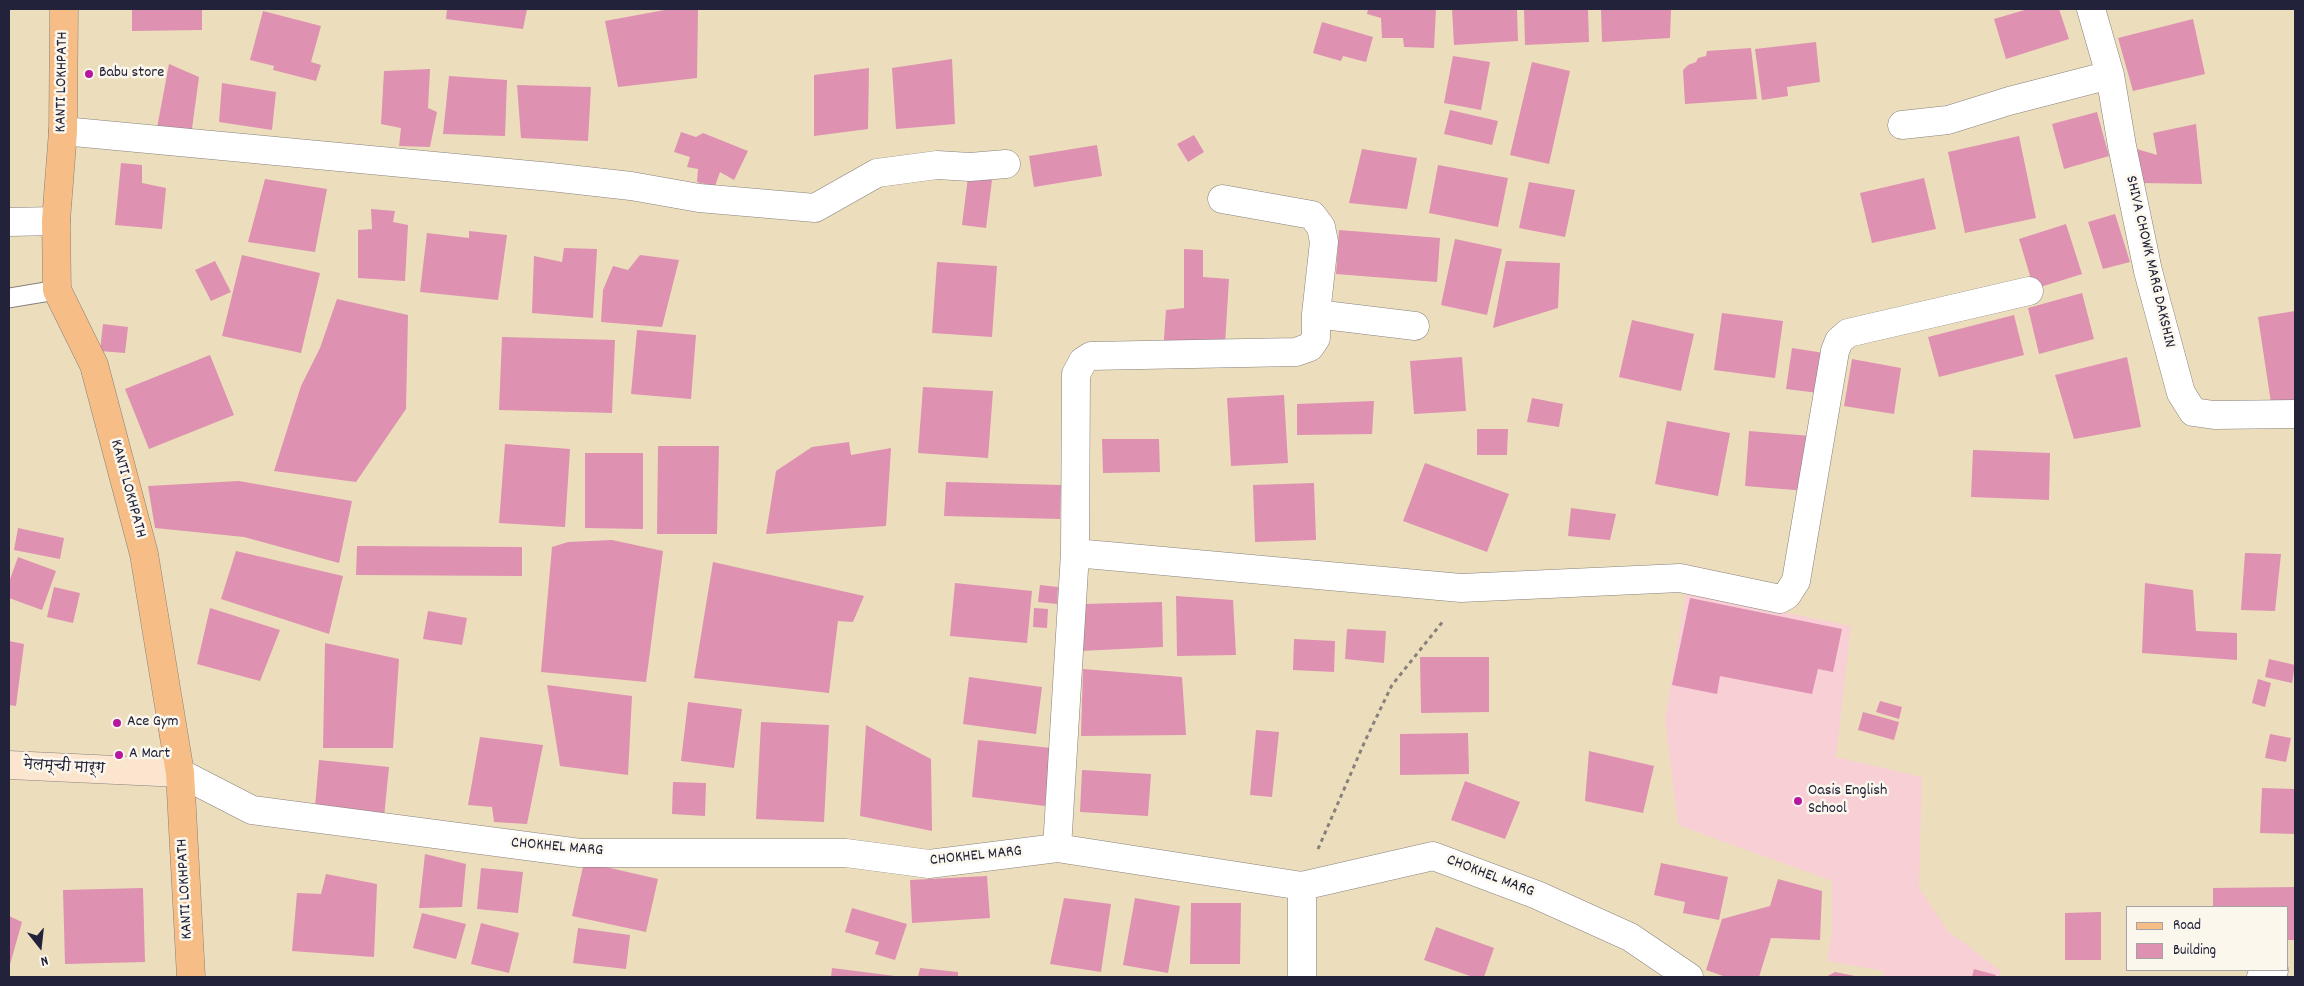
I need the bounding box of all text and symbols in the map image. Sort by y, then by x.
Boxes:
street label: KANTI LOKHPATH [53,31,73,133]
place label: Babu store [99,64,164,84]
marker: Babu store [83,68,95,80]
street label: SHIVA CHOWK MARG DAKSHIN [2120,174,2178,350]
street label: KANTI LOKHPATH [105,438,149,540]
place label: Ace Gym [127,713,178,733]
marker: Ace Gym [111,717,123,729]
place label: A Mart [129,745,170,765]
marker: A Mart [113,749,125,761]
street label: मेलम्ची मार्ग [23,756,105,780]
place label: Oasis English School [1808,782,1887,820]
marker: Oasis English School [1792,795,1804,807]
street label: CHOKHEL MARG [510,834,604,862]
street label: KANTI LOKHPATH [174,838,198,940]
street label: CHOKHEL MARG [929,843,1023,871]
street label: CHOKHEL MARG [1443,851,1537,903]
legend [2126,906,2289,971]
text: Road [2173,915,2201,937]
north arrow [15,921,65,971]
text: Building [2173,940,2216,962]
text: N [38,950,50,971]

